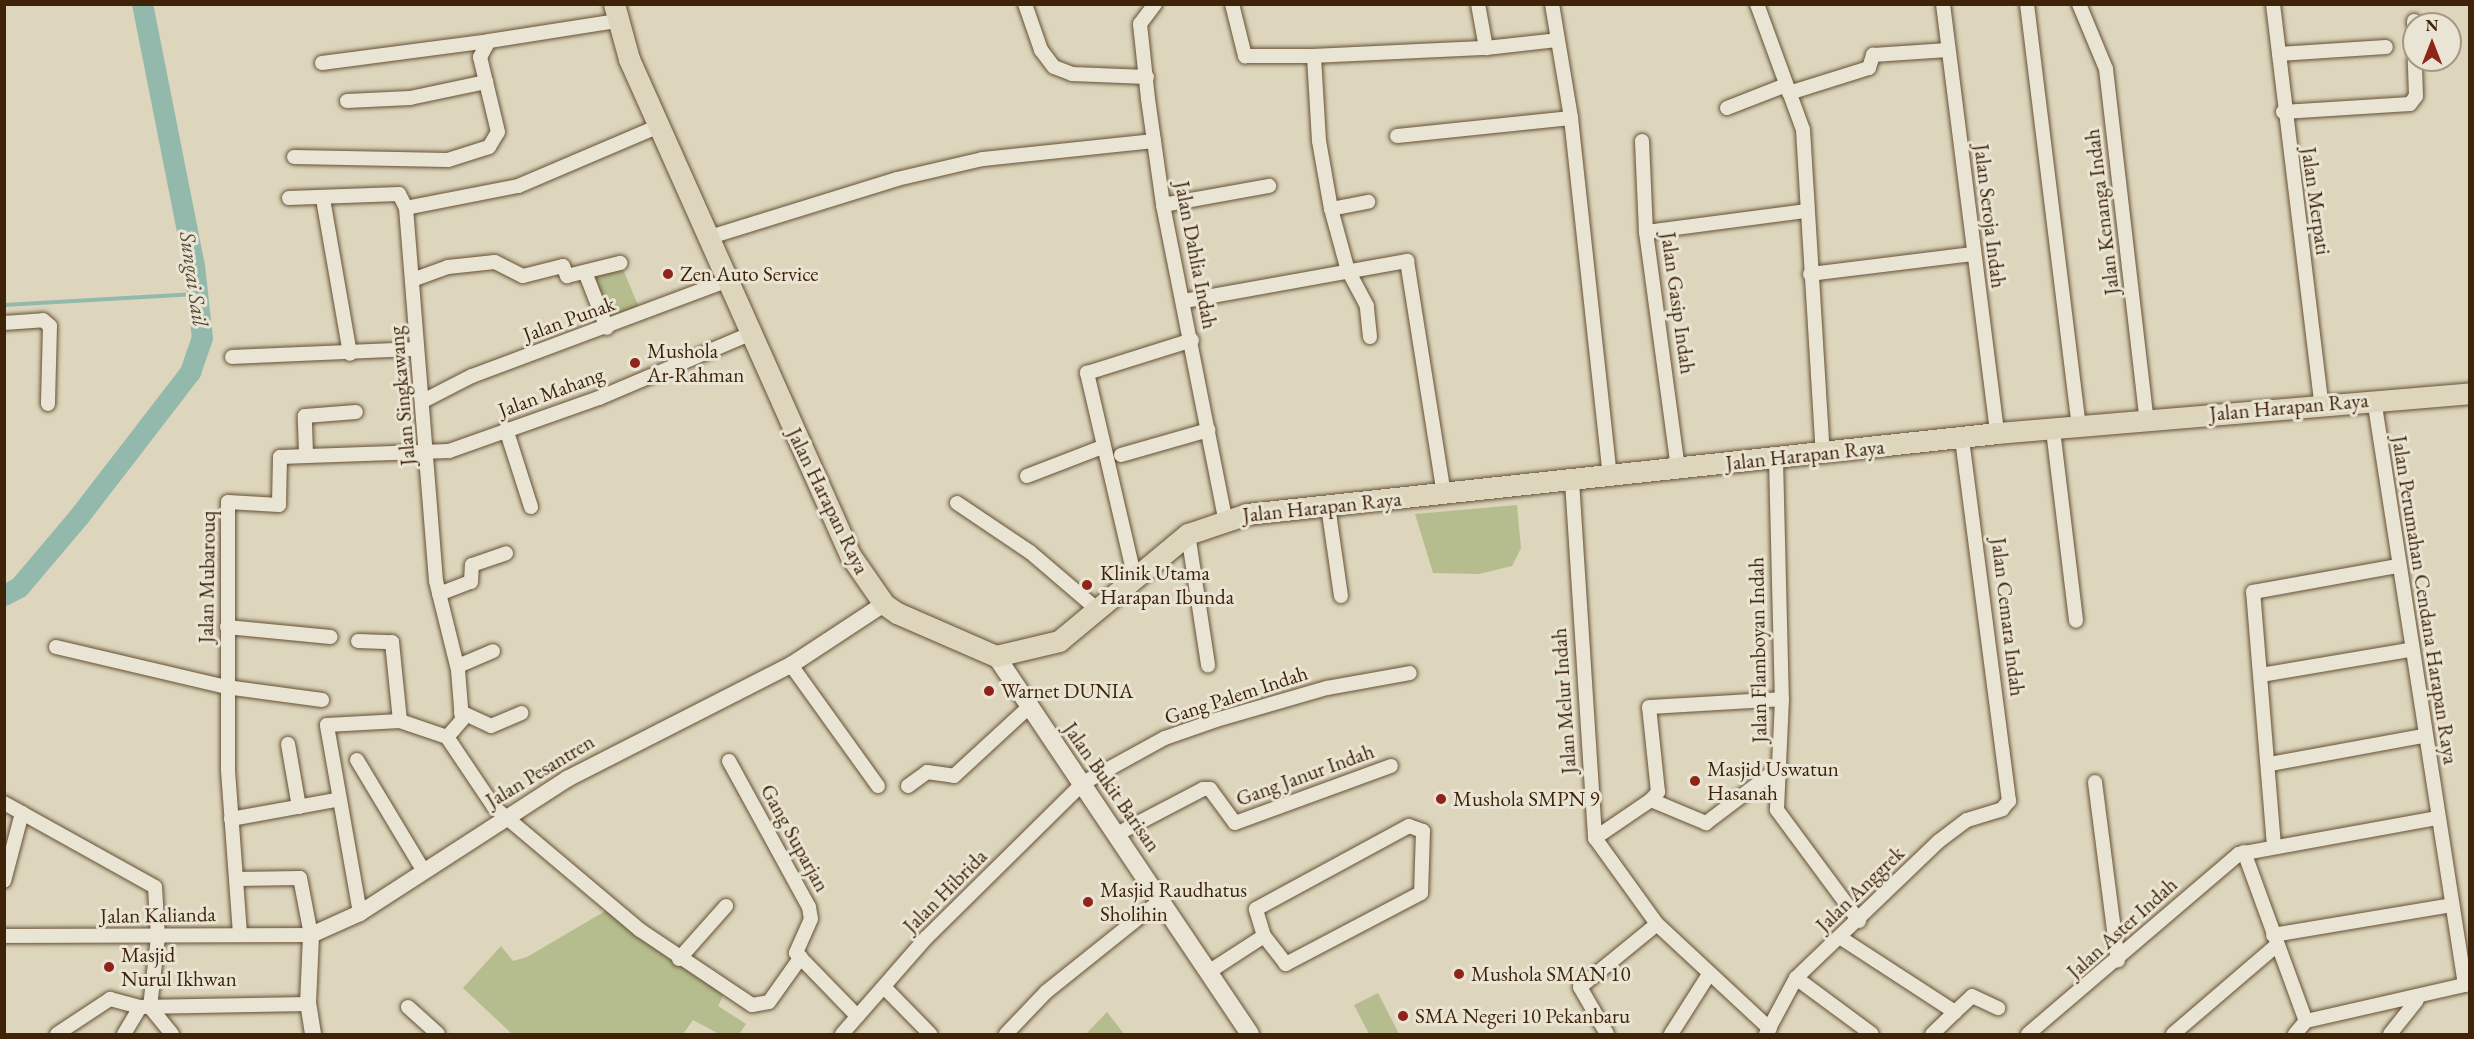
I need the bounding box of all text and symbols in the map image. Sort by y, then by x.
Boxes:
north arrow [2402,12,2462,72]
text: N [2426,15,2438,36]
street label: Jalan Kenanga Indah [2079,128,2125,296]
street label: Jalan Seroja Indah [1969,143,2011,289]
street label: Jalan Merpati [2296,146,2336,256]
street label: Jalan Dahlia Indah [1169,179,1223,331]
water label: Sungai Sail [174,230,214,328]
street label: Jalan Gasip Indah [1656,230,1700,376]
place label: Zen Auto Service [680,261,819,287]
marker: Zen Auto Service [661,267,675,281]
street label: Jalan Punak [519,291,619,347]
street label: Jalan Singkawang [383,325,421,467]
place label: Mushola Ar-Rahman [647,338,744,388]
marker: Mushola Ar-Rahman [628,356,642,370]
street label: Jalan Mahang [495,361,607,423]
street label: Jalan Harapan Raya [2208,387,2370,427]
street label: Jalan Harapan Raya [782,424,874,578]
street label: Jalan Harapan Raya [1724,434,1886,476]
street label: Jalan Perumahan Cendana Harapan Raya [2387,434,2463,766]
street label: Jalan Harapan Raya [1241,486,1403,528]
street label: Jalan Mubarouq [193,511,221,643]
street label: Jalan Cemara Indah [1986,536,2030,698]
street label: Jalan Flamboyan Indah [1744,557,1772,743]
place label: Klinik Utama Harapan Ibunda [1100,560,1234,610]
marker: Klinik Utama Harapan Ibunda [1078,576,1096,594]
street label: Jalan Melur Indah [1546,627,1582,775]
street label: Gang Palem Indah [1161,660,1311,730]
place label: Warnet DUNIA [1001,678,1133,704]
marker: Warnet DUNIA [982,684,996,698]
street label: Jalan Bukit Barisan [1058,717,1166,857]
street label: Jalan Pesantren [481,729,599,813]
street label: Gang Janur Indah [1233,738,1377,812]
place label: Masjid Uswatun Hasanah [1707,756,1839,806]
marker: Masjid Uswatun Hasanah [1688,774,1702,788]
street label: Gang Suparjan [755,780,835,896]
place label: Mushola SMPN 9 [1453,786,1599,812]
marker: Mushola SMPN 9 [1434,792,1448,806]
street label: Jalan Anggrek [1811,841,1909,937]
street label: Jalan Hibrida [898,844,992,938]
street label: Jalan Aster Indah [2062,872,2182,984]
place label: Masjid Raudhatus Sholihin [1100,877,1247,927]
marker: Masjid Raudhatus Sholihin [1081,895,1095,909]
street label: Jalan Kalianda [100,901,216,929]
place label: Masjid Nurul Ikhwan [121,942,237,992]
marker: Masjid Nurul Ikhwan [102,960,116,974]
place label: Mushola SMAN 10 [1471,961,1630,987]
marker: Mushola SMAN 10 [1452,967,1466,981]
place label: SMA Negeri 10 Pekanbaru [1415,1003,1630,1029]
marker: SMA Negeri 10 Pekanbaru [1396,1009,1410,1023]

